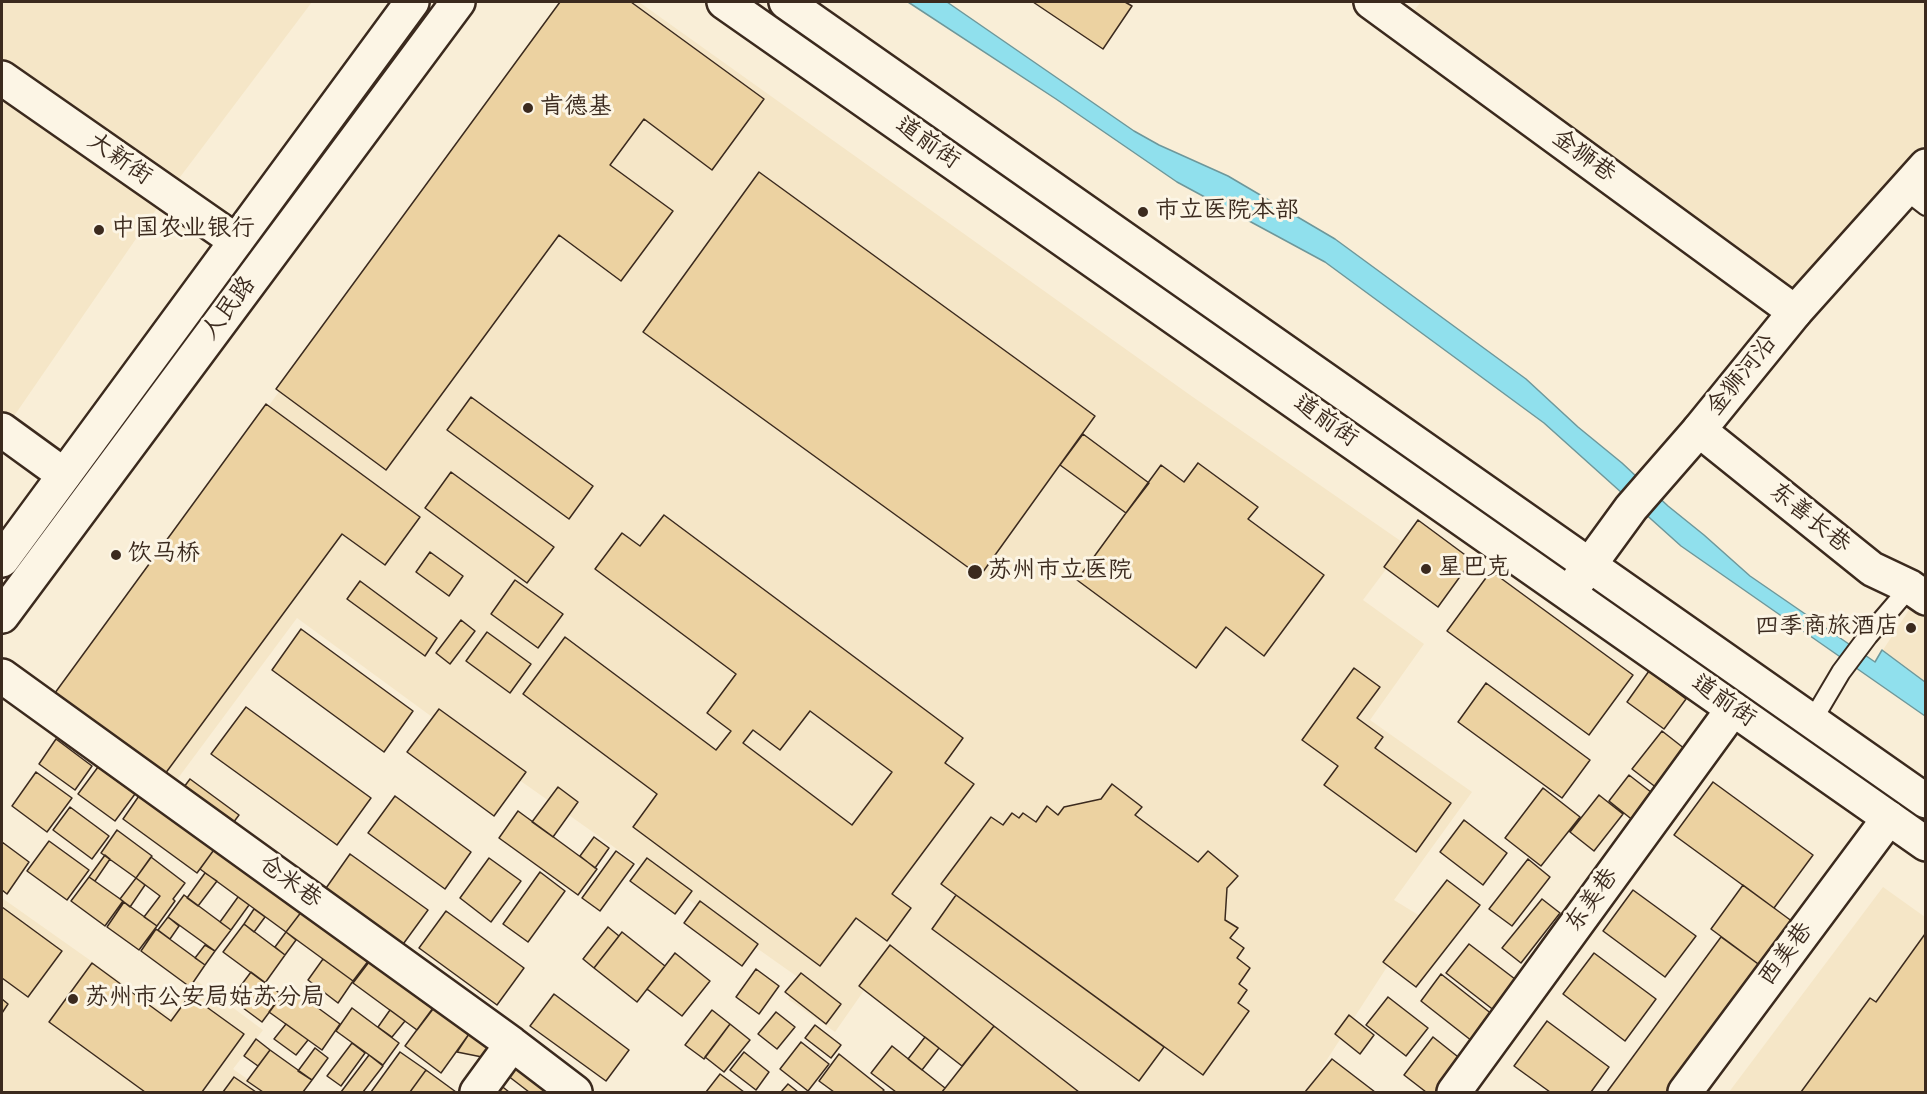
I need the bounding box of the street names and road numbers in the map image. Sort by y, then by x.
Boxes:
street label: 道前街 [889,112,965,176]
street label: 金狮巷 [1545,124,1621,190]
street label: 大新街 [81,128,157,192]
street label: 人民路 [197,272,263,346]
street label: 金狮河沿 [1702,330,1784,422]
street label: 道前街 [1287,390,1363,454]
street label: 东善长巷 [1763,478,1855,560]
street label: 道前街 [1685,670,1761,734]
street label: 仓米巷 [251,850,327,916]
street label: 东美巷 [1560,863,1626,939]
street label: 西美巷 [1754,918,1820,992]

